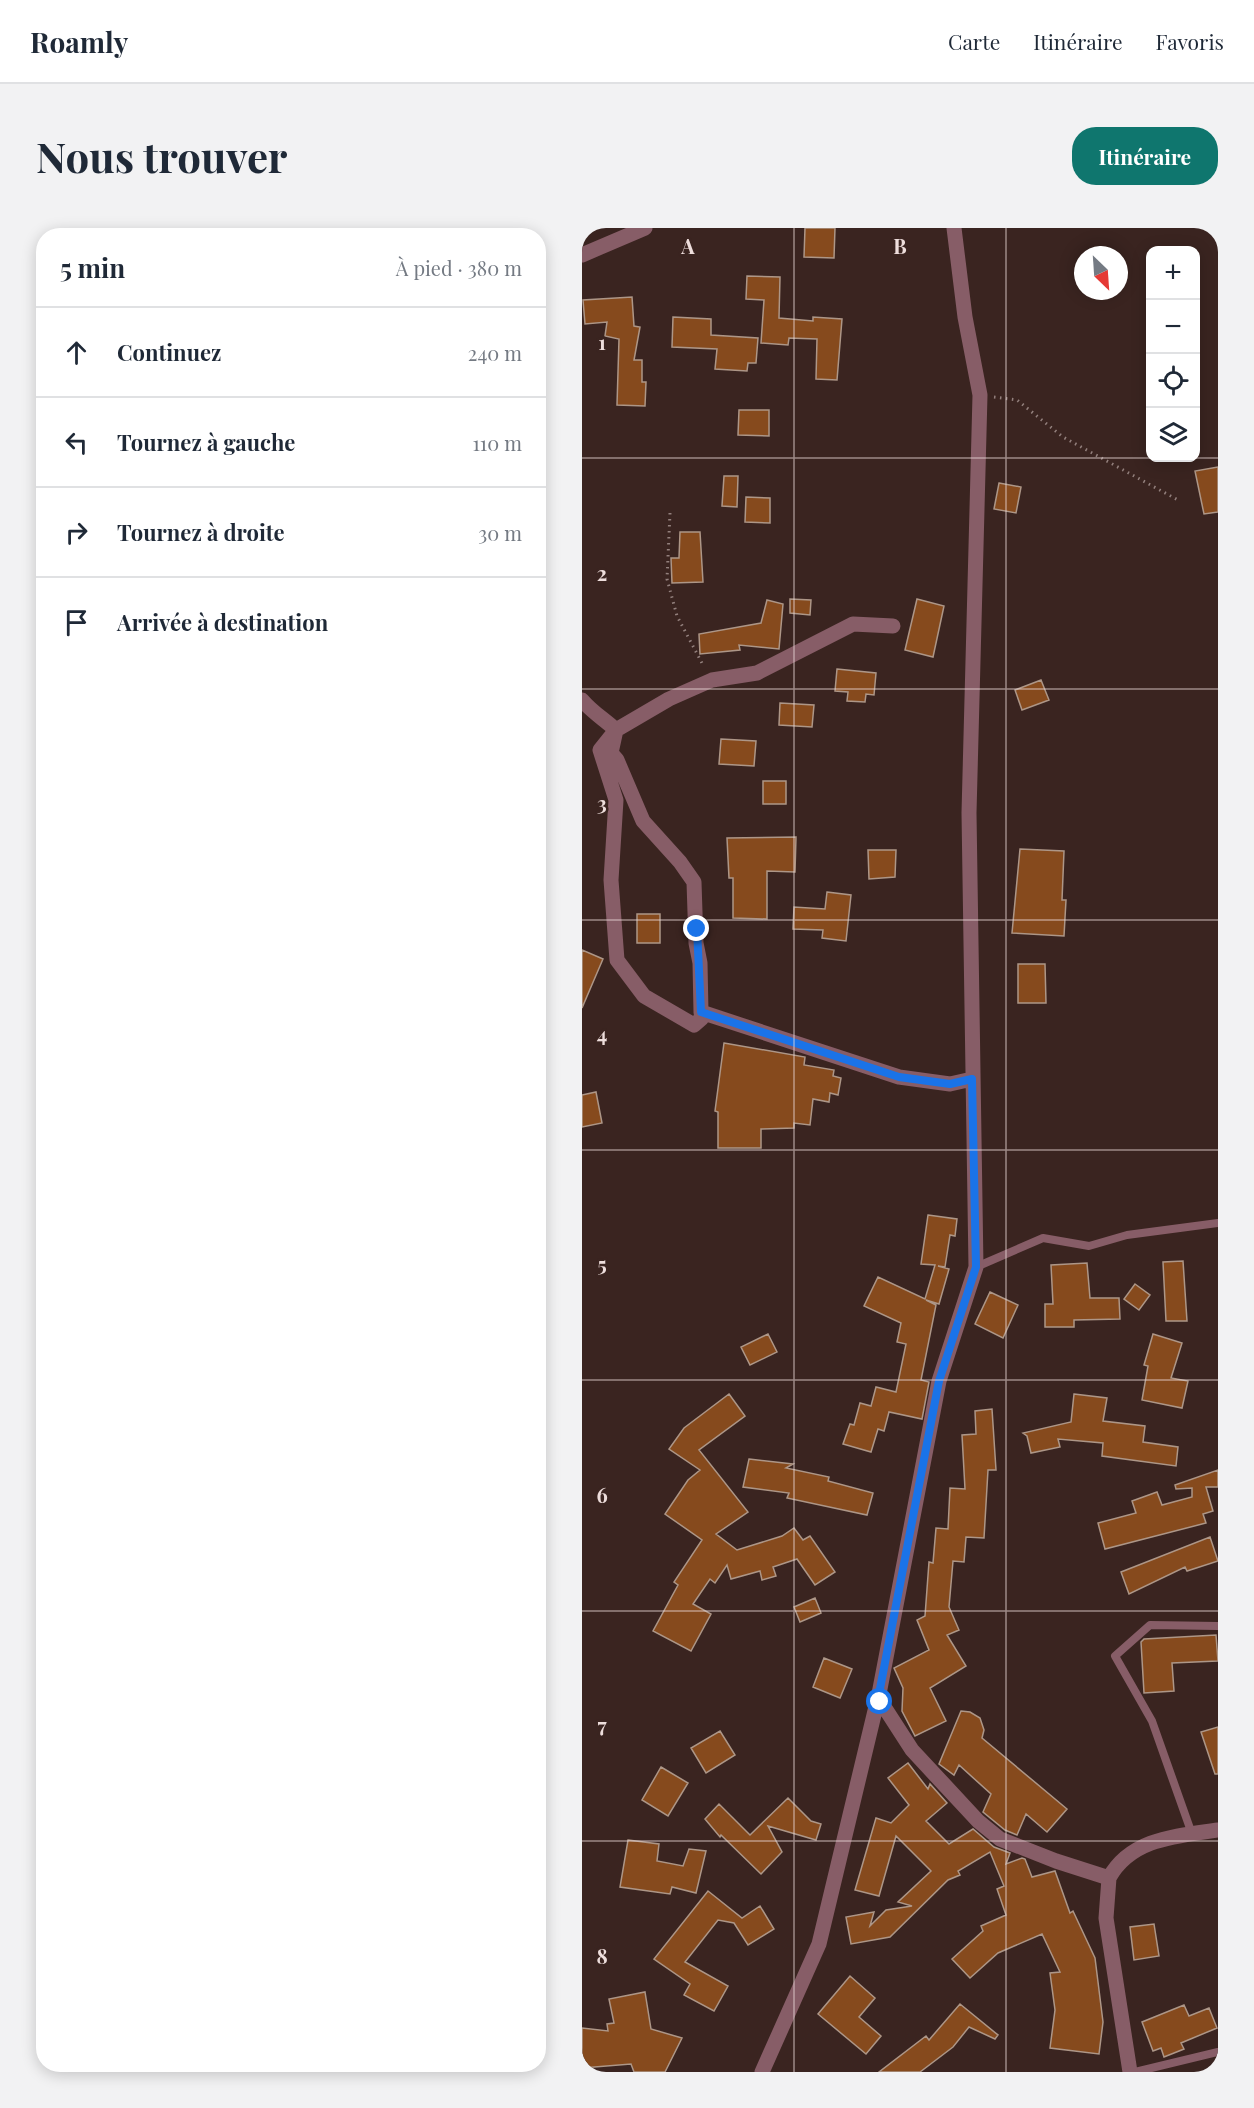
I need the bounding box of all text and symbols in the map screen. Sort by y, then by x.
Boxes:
text: Roamly [30,23,128,60]
text: Carte [948,27,1000,55]
text: Itinéraire [1033,27,1123,55]
text: Favoris [1156,27,1224,55]
button: Itinéraire [1072,127,1218,185]
text: Nous trouver [36,128,287,184]
text: A [680,232,695,259]
text: B [893,232,907,259]
north arrow [1074,246,1128,300]
map controls [1146,246,1200,462]
button: + [1146,246,1200,300]
text: 5 min [60,250,125,285]
text: À pied · 380 m [396,254,522,281]
button: − [1146,300,1200,354]
text: 1 [598,328,606,355]
icon: ahead [60,336,93,369]
text: Continuez [117,337,221,367]
text: 240 m [468,339,522,366]
button: locate [1146,354,1200,408]
button: layers [1146,408,1200,462]
icon: left [60,426,93,459]
text: Tournez à gauche [117,427,295,457]
text: 110 m [472,429,522,456]
icon: right [60,516,93,549]
text: Tournez à droite [117,517,285,547]
text: 30 m [478,519,522,546]
text: 2 [597,559,607,586]
icon: arrive [60,606,93,639]
text: Arrivée à destination [117,607,328,637]
text: 3 [597,789,607,816]
route end [683,915,709,941]
text: 4 [597,1020,607,1047]
text: 5 [597,1250,607,1277]
text: 6 [596,1481,608,1508]
route start [866,1688,892,1714]
text: 7 [597,1711,607,1738]
text: 8 [596,1942,608,1969]

